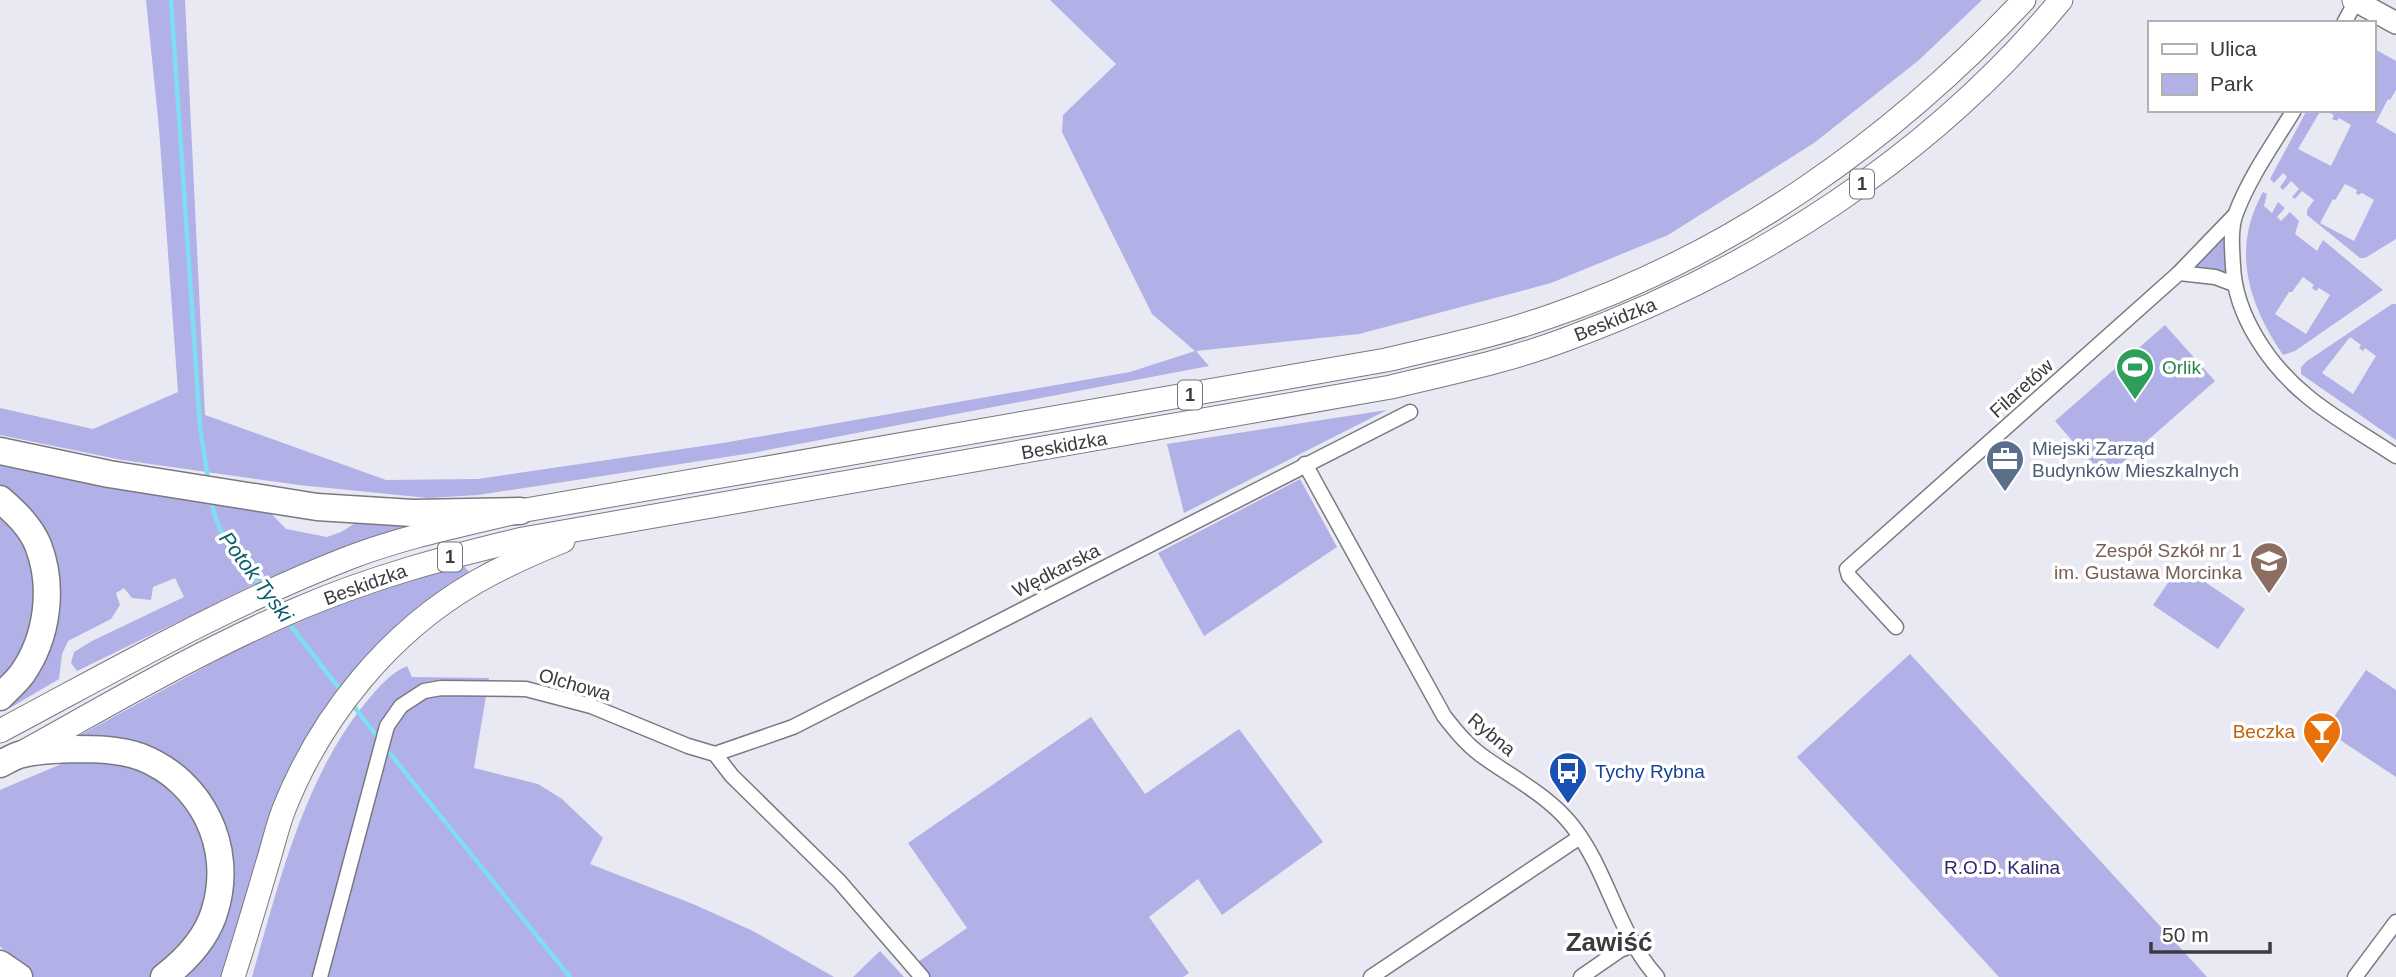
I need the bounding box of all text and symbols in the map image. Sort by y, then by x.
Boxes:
legend [2148,21,2375,112]
text: Ulica [2210,37,2257,60]
text: Park [2210,72,2254,95]
road number: 1 [1850,169,1874,198]
street label: Beskidzka [1571,293,1660,345]
sports icon: Orlik [2114,346,2156,401]
street label: Filaretów [1986,355,2057,422]
place label: Orlik [2162,357,2202,378]
road number: 1 [1178,380,1202,410]
street label: Beskidzka [1020,428,1109,463]
office icon: Miejski Zarząd Budynków Mieszkalnych [1984,438,2026,493]
place label: Miejski Zarząd Budynków Mieszkalnych [2032,438,2239,481]
water label: Potok Tyski [215,527,299,627]
street label: Wędkarska [1009,539,1104,601]
place label: Zespół Szkół nr 1 im. Gustawa Morcinka [2054,540,2242,583]
school or university icon: Zespół Szkół nr 1 im. Gustawa Morcinka [2248,540,2290,595]
road number: 1 [438,542,462,572]
street label: Beskidzka [321,560,410,609]
street label: Olchowa [536,664,614,705]
street label: Rybna [1464,709,1520,760]
bar icon: Beczka [2301,710,2343,765]
place label: Beczka [2233,721,2295,742]
bus stop icon: Tychy Rybna [1547,750,1589,805]
place label: Tychy Rybna [1595,761,1705,782]
park label: R.O.D. Kalina [1944,857,2061,878]
scale bar [2151,911,2270,955]
text: 50 m [2162,923,2209,946]
district label: Zawiść [1566,927,1652,957]

